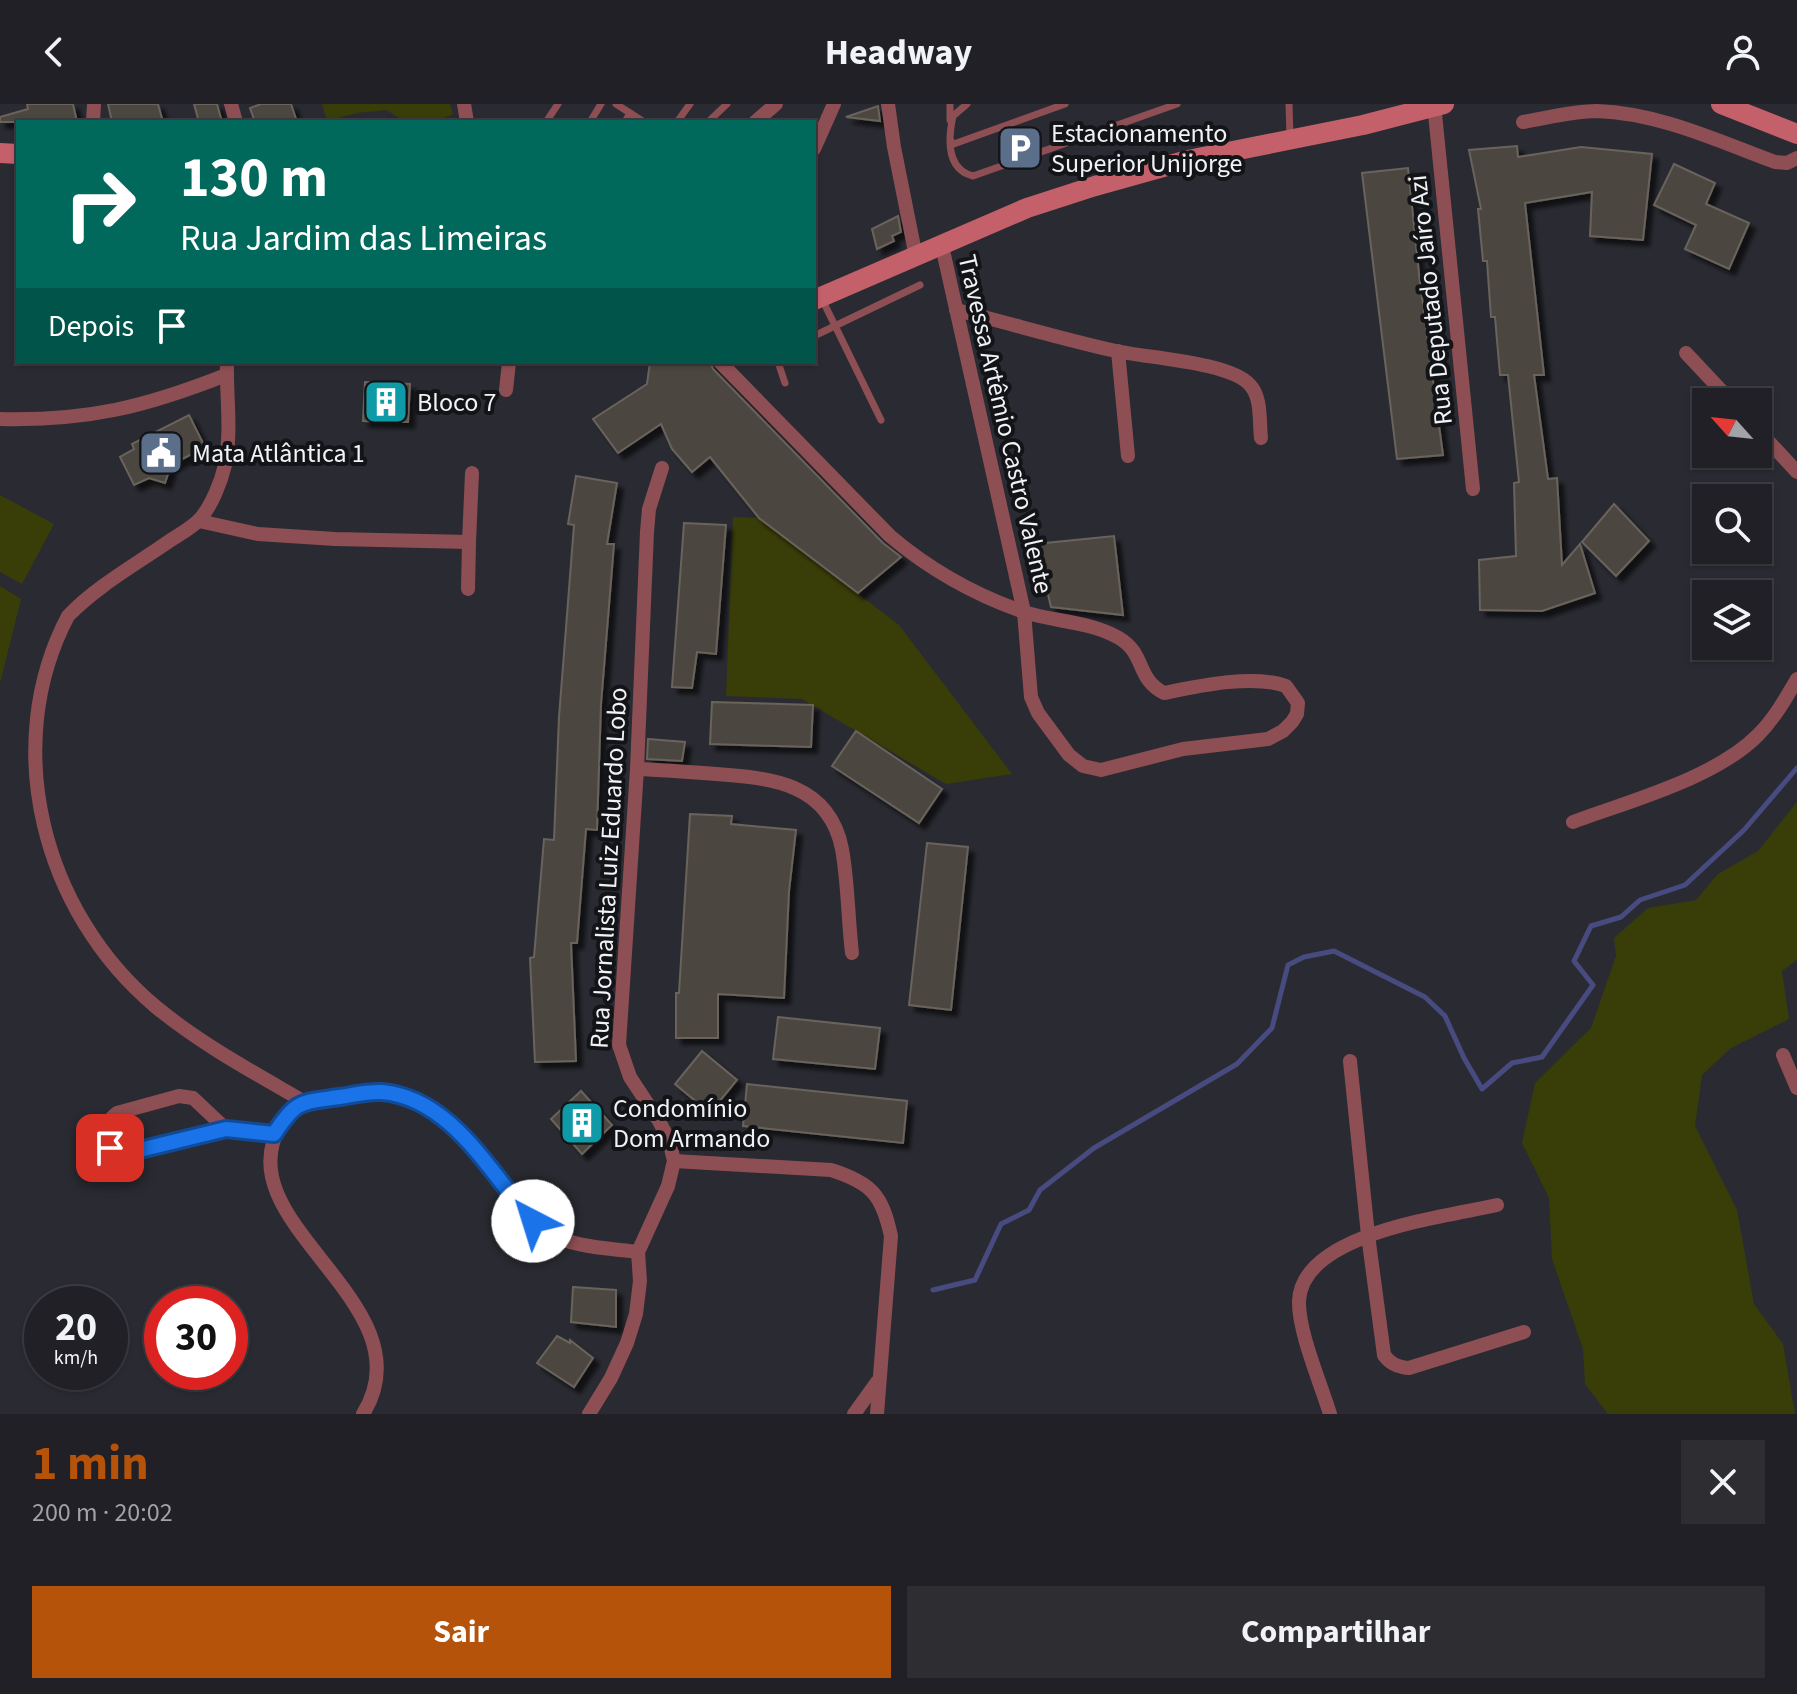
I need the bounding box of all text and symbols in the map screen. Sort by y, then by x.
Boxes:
text: Headway [825,27,972,78]
icon: back [32,30,76,74]
icon: person [1721,30,1765,74]
place label: Estacionamento Superior Unijorge [1051,115,1242,182]
parking icon: Estacionamento Superior Unijorge [996,124,1044,172]
text: 130 m [180,139,328,218]
icon: right [48,152,152,256]
street label: Rua Deputado Jaíro Azi [1399,173,1462,427]
text: Rua Jardim das Limeiras [180,213,547,264]
street label: Travessa Artêmio Castro Valente [948,251,1063,597]
icon: arrive [150,304,194,348]
text: Depois [48,305,134,348]
building icon: Bloco 7 [362,378,410,426]
place label: Bloco 7 [417,384,497,421]
north arrow [1692,388,1772,468]
map controls [1692,388,1772,660]
public building icon: Mata Atlântica 1 [137,429,185,477]
place label: Mata Atlântica 1 [192,435,365,472]
button: search [1692,484,1772,564]
button: layers [1692,580,1772,660]
street label: Rua Jornalista Luiz Eduardo Lobo [581,686,636,1050]
place label: Condomínio Dom Armando [613,1090,770,1157]
building icon: Condomínio Dom Armando [558,1099,606,1147]
pin [76,1114,144,1182]
icon: arrive [88,1126,132,1170]
position arrow [491,1179,575,1263]
speed limit sign: 30 [144,1286,248,1390]
text: 20 [55,1299,97,1356]
text: km/h [54,1344,98,1372]
text: 1 min [32,1430,149,1498]
button: close [1681,1440,1765,1524]
text: 200 m · 20:02 [32,1494,173,1531]
button: Sair [32,1586,891,1678]
button: Compartilhar [907,1586,1765,1678]

